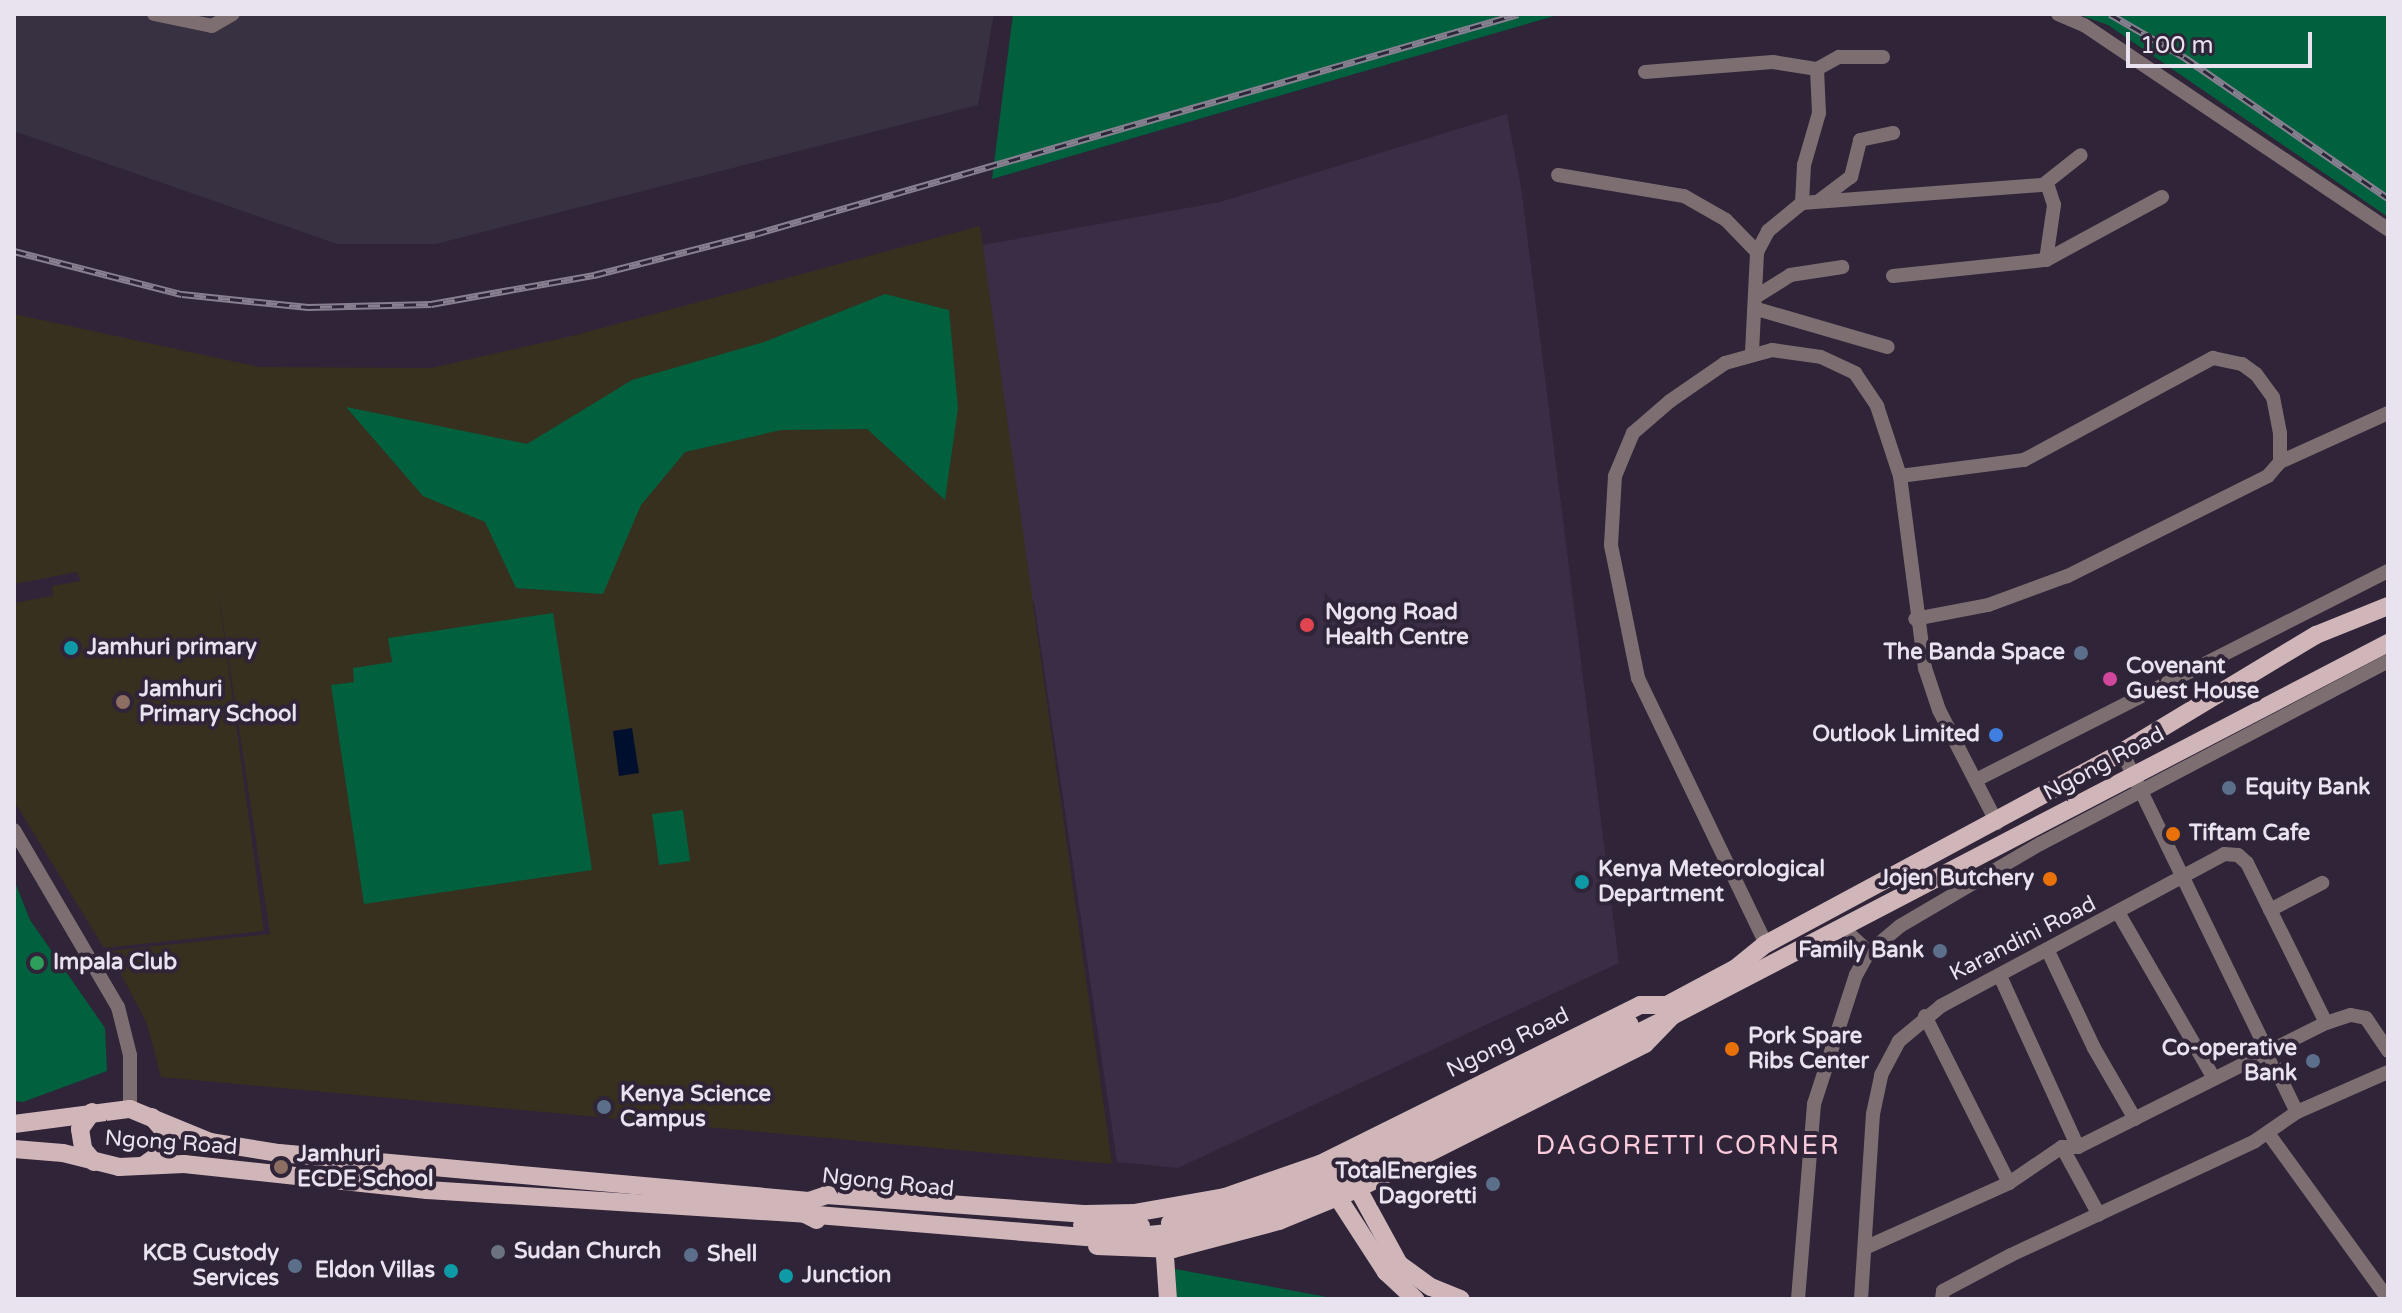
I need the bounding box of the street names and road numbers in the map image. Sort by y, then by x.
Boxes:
street label: Ngong Road [2039,721,2169,807]
street label: Karandini Road [1945,891,2101,987]
street label: Ngong Road [1442,1002,1574,1084]
street label: Ngong Road [104,1125,238,1161]
street label: Ngong Road [821,1163,955,1203]

